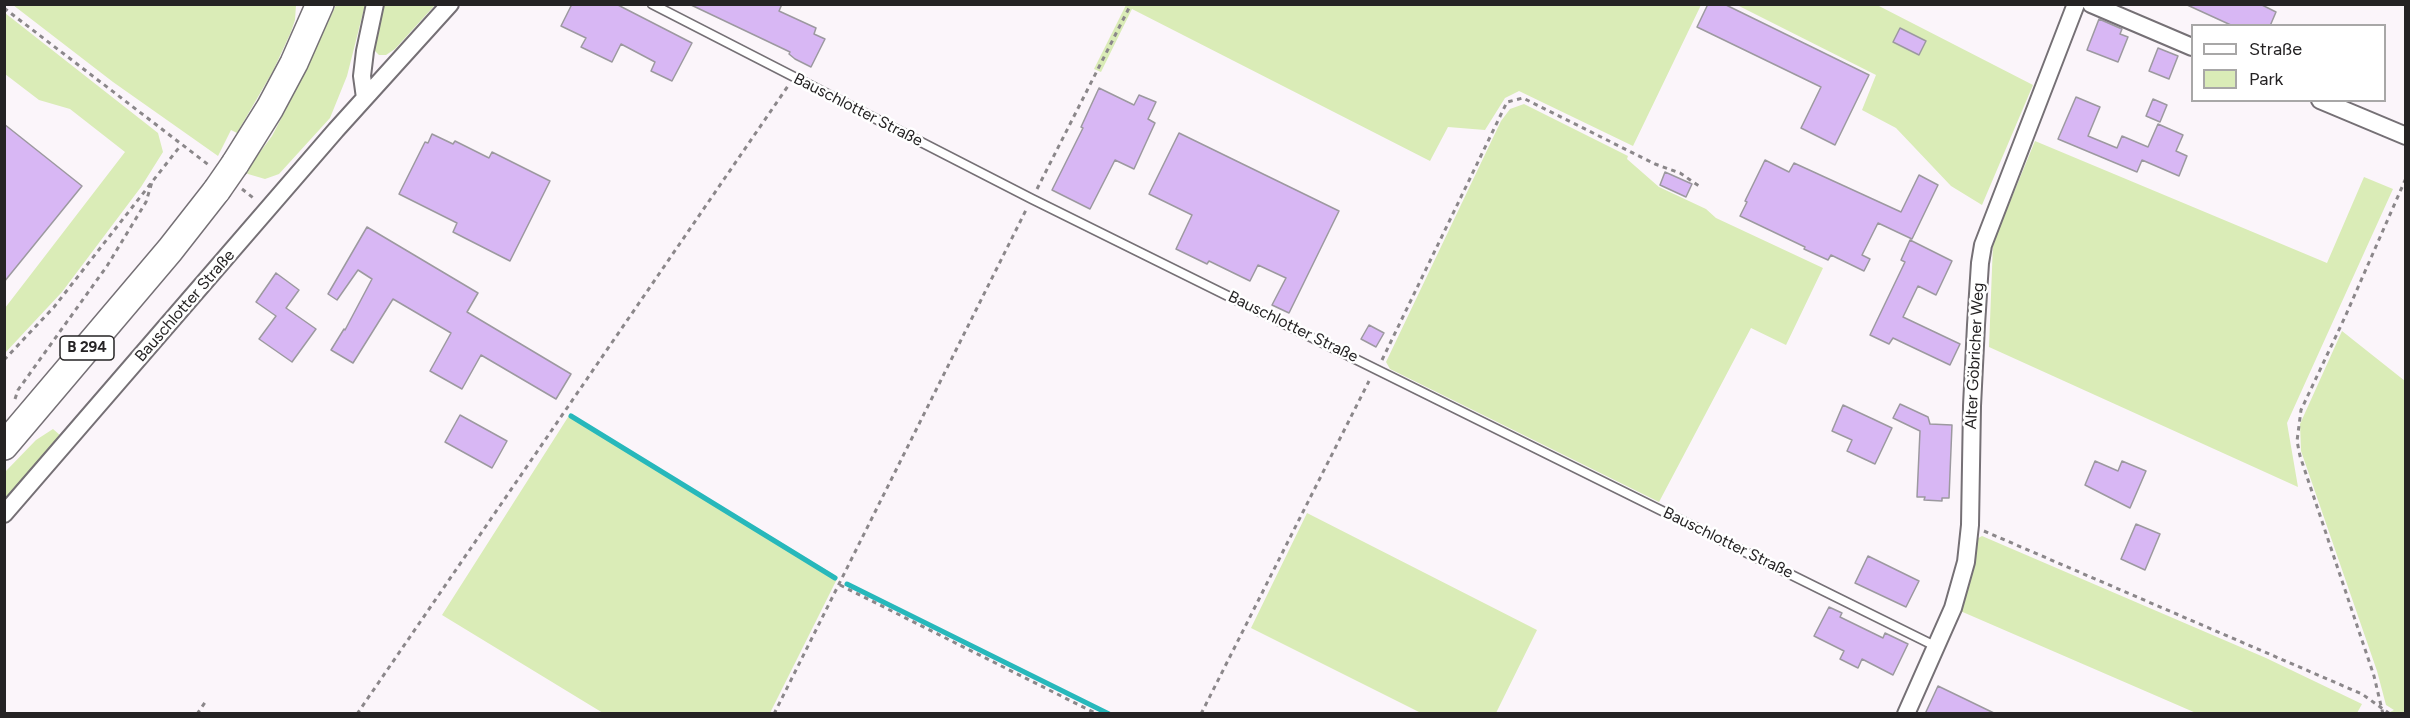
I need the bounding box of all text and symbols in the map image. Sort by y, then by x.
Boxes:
legend [2191,24,2386,102]
text: Straße [2249,38,2302,60]
text: Park [2249,68,2283,90]
street label: Bauschlotter Straße [790,69,926,151]
street label: Bauschlotter Straße [131,246,239,366]
street label: Alter Göbricher Weg [1962,282,1988,430]
street label: Bauschlotter Straße [1225,287,1361,367]
road number: B 294 [60,336,114,360]
street label: Bauschlotter Straße [1660,503,1796,583]

